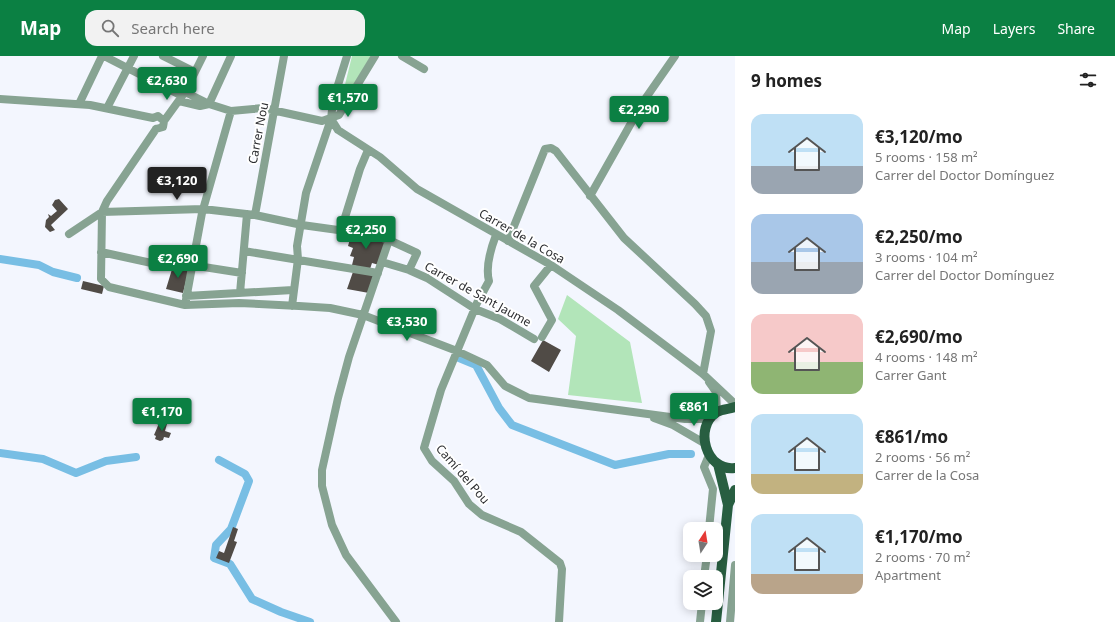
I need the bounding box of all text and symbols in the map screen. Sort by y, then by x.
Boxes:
search box [85,10,365,46]
text: Map [20,15,61,41]
icon: search [99,17,121,39]
text: Search here [131,18,215,38]
text: Map [942,19,971,38]
text: Layers [993,19,1035,38]
text: Share [1057,19,1095,38]
pin: €2,630 [134,67,200,101]
text: 9 homes [751,69,822,92]
icon: filters [1077,69,1099,91]
text: €2,630 [147,71,187,89]
pin: €1,570 [315,84,381,118]
text: €1,570 [328,88,368,106]
pin: €2,290 [606,96,672,130]
text: €2,290 [619,100,659,118]
street label: Carrer Nou [244,101,272,165]
text: €3,120/mo [875,125,963,148]
icon: home [783,130,831,178]
text: 5 rooms · 158 m² [875,148,978,166]
text: Carrer del Doctor Domínguez [875,166,1054,184]
pin: €3,120 [144,167,210,201]
text: €3,120 [157,171,197,189]
street label: Carrer de la Cosa [476,205,568,267]
pin: €2,250 [333,216,399,250]
text: €2,250 [346,220,386,238]
text: €2,250/mo [875,225,963,248]
icon: home [783,230,831,278]
pin: €2,690 [145,245,211,279]
text: 3 rooms · 104 m² [875,248,978,266]
text: €2,690 [158,249,198,267]
street label: Carrer de Sant Jaume [422,258,535,331]
text: Carrer del Doctor Domínguez [875,266,1054,284]
pin: €3,530 [374,308,440,342]
text: €3,530 [387,312,427,330]
text: €2,690/mo [875,325,963,348]
icon: home [783,330,831,378]
text: 4 rooms · 148 m² [875,348,978,366]
text: Carrer Gant [875,366,947,384]
pin: €861 [670,393,718,427]
text: €861 [679,397,709,415]
pin: €1,170 [129,398,195,432]
text: €1,170 [142,402,182,420]
text: €861/mo [875,425,948,448]
icon: home [783,430,831,478]
street label: Camí del Pou [432,440,494,508]
text: 2 rooms · 56 m² [875,448,970,466]
text: Carrer de la Cosa [875,466,979,484]
north arrow [683,522,723,562]
map controls [683,522,723,610]
text: €1,170/mo [875,525,963,548]
icon: home [783,530,831,578]
text: 2 rooms · 70 m² [875,548,970,566]
text: Apartment [875,566,941,584]
button: layers [683,570,723,610]

